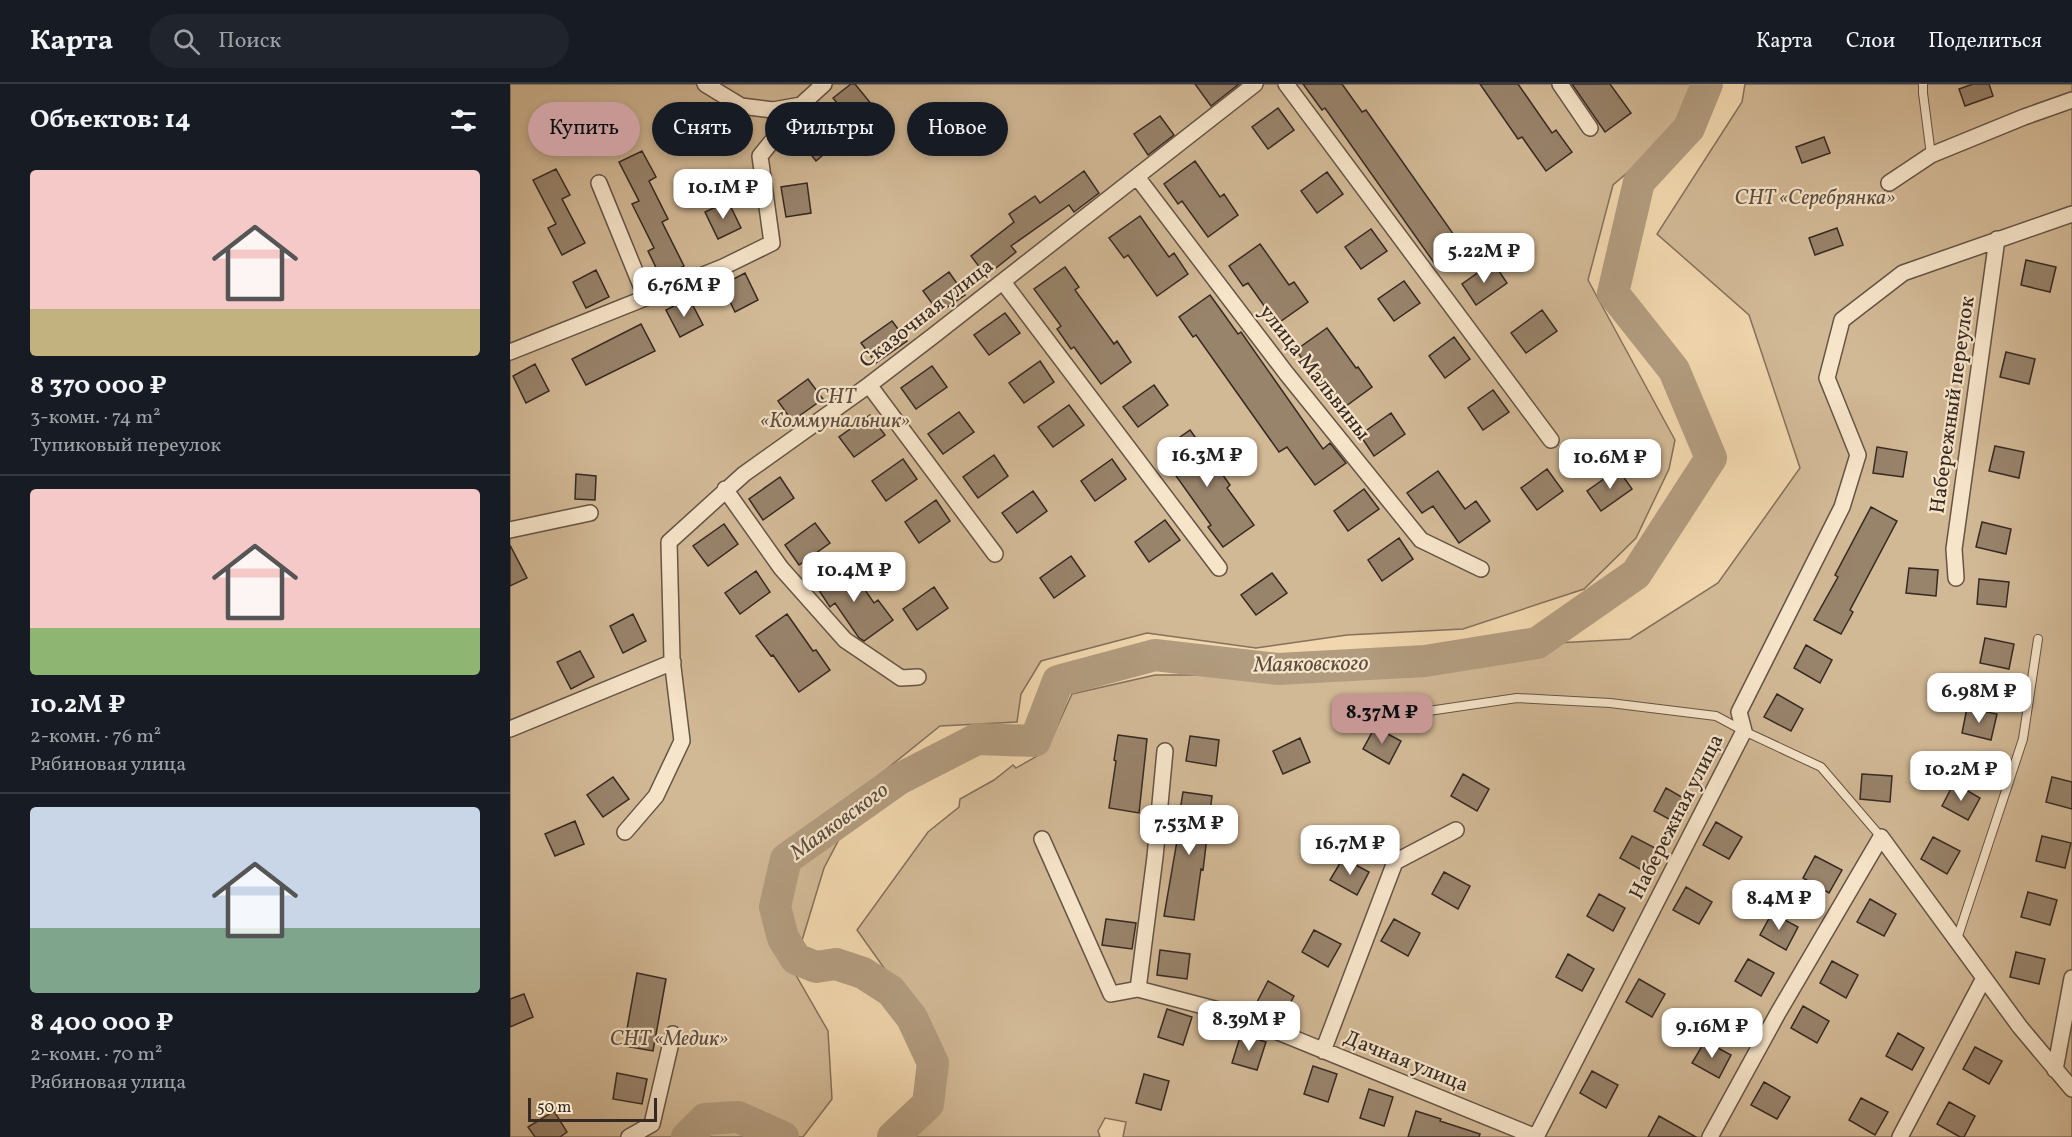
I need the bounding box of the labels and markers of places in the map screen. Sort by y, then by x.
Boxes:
pin: 10.1M ₽ [668,169,778,220]
pin: 5.22M ₽ [1429,233,1539,284]
pin: 6.76M ₽ [629,267,739,318]
pin: 16.3M ₽ [1152,437,1262,488]
pin: 10.6M ₽ [1555,439,1665,490]
pin: 10.4M ₽ [799,552,909,603]
pin: 6.98M ₽ [1924,673,2034,724]
pin: 8.37M ₽ [1327,694,1437,745]
pin: 10.2M ₽ [1906,751,2016,802]
pin: 7.53M ₽ [1134,805,1244,856]
pin: 16.7M ₽ [1295,825,1405,876]
pin: 8.4M ₽ [1730,880,1828,931]
pin: 8.39M ₽ [1194,1001,1304,1052]
pin: 9.16M ₽ [1657,1008,1767,1059]

